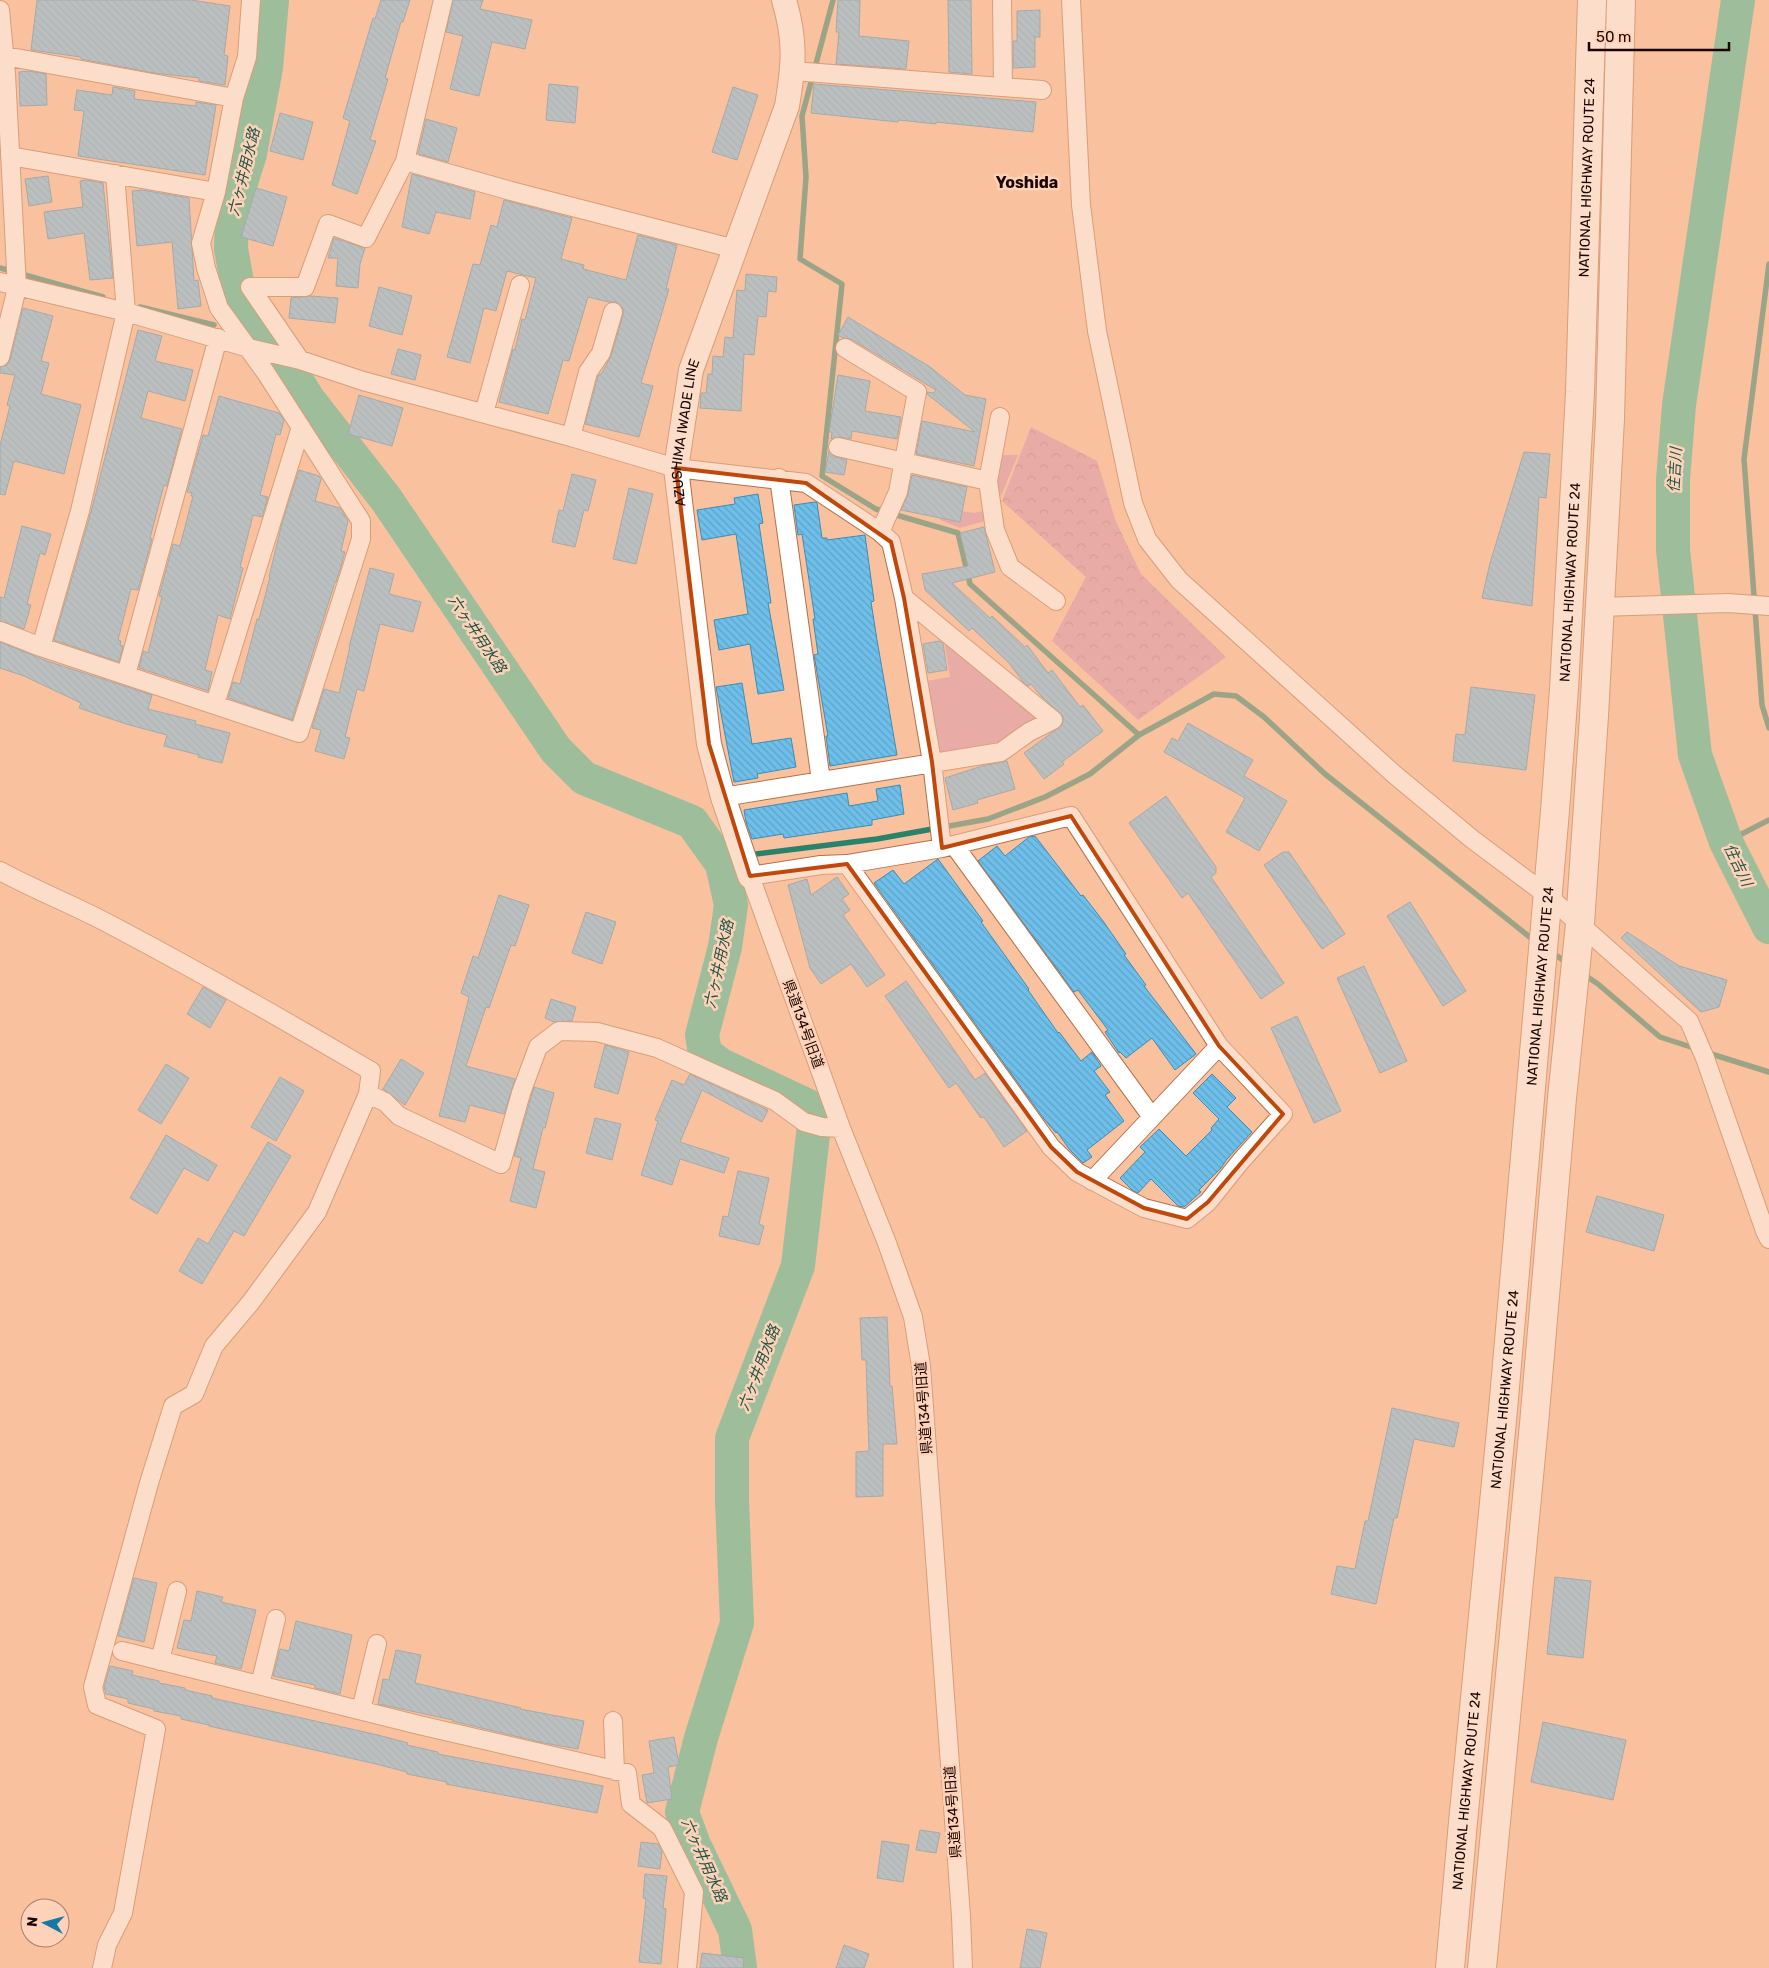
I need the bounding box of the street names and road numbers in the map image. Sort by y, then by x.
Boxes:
street label: NATIONAL HIGHWAY ROUTE 24 [1575,77,1598,278]
street label: AZUSHIMA IWADE LINE [667,357,703,508]
street label: NATIONAL HIGHWAY ROUTE 24 [1556,482,1584,682]
street label: NATIONAL HIGHWAY ROUTE 24 [1523,886,1557,1086]
street label: 県道134号旧道 [779,977,827,1071]
street label: NATIONAL HIGHWAY ROUTE 24 [1487,1289,1522,1490]
street label: 県道134号旧道 [912,1361,936,1455]
street label: NATIONAL HIGHWAY ROUTE 24 [1448,1690,1484,1891]
street label: 県道134号旧道 [941,1765,965,1859]

